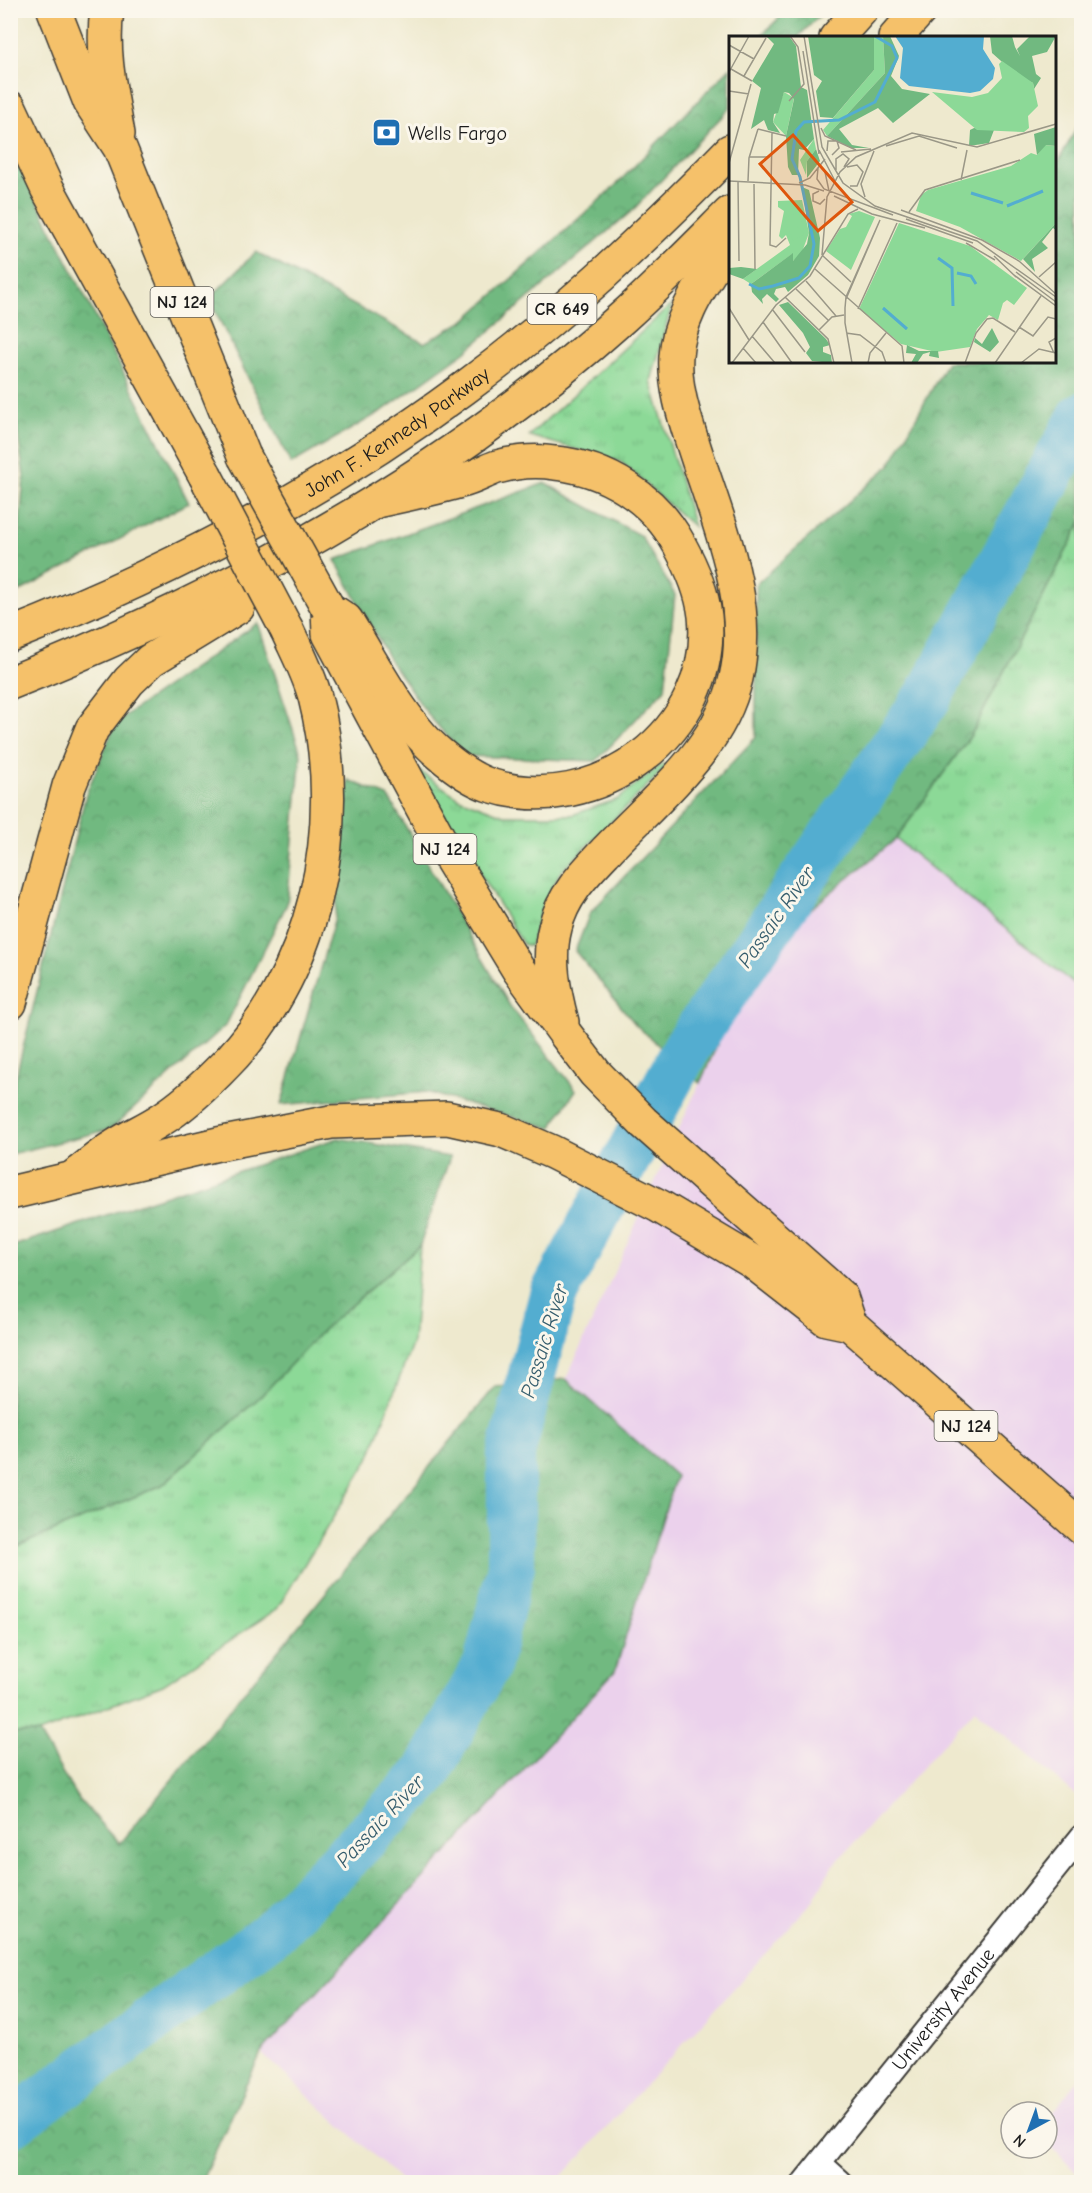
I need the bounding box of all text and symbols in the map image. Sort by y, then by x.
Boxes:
inset map [729,36,1056,363]
bank icon: Wells Fargo [371,117,403,149]
place label: Wells Fargo [408,122,507,145]
road number: NJ 124 [150,287,213,317]
road number: CR 649 [528,294,596,324]
street label: John F. Kennedy Parkway [300,362,494,502]
road number: NJ 124 [414,834,476,864]
water label: Passaic River [732,861,820,972]
water label: Passaic River [515,1280,573,1401]
road number: NJ 124 [934,1411,998,1441]
water label: Passaic River [331,1769,430,1872]
street label: University Avenue [887,1943,999,2075]
north arrow [999,2100,1059,2160]
text: N [1010,2130,1030,2151]

